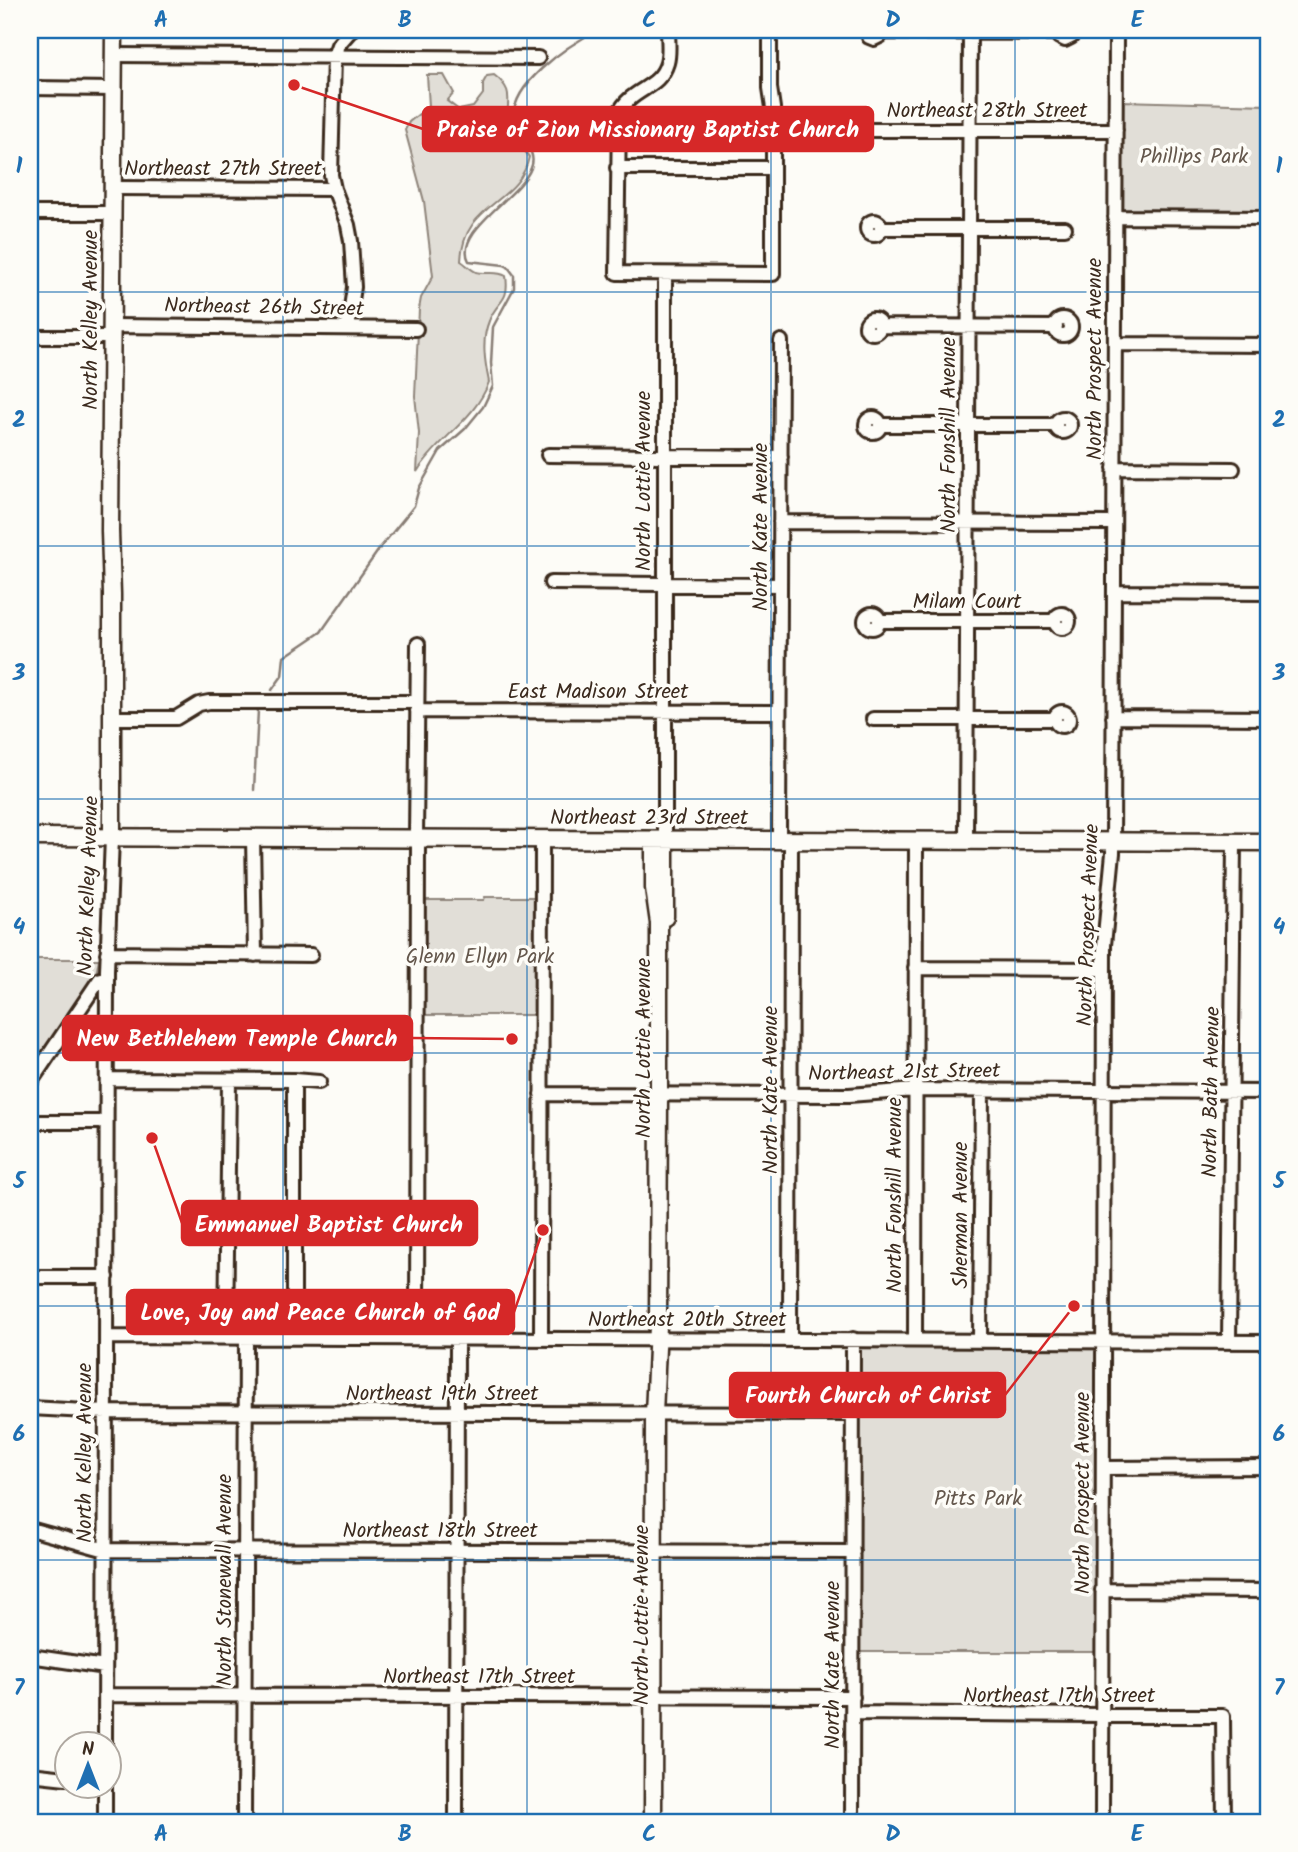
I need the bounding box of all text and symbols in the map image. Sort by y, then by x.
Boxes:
text: A [154,3,168,39]
text: B [398,3,412,39]
text: C [642,3,656,39]
text: D [885,3,901,39]
text: E [1131,3,1145,39]
street label: Northeast 28th Street [887,95,1088,128]
callout: Praise of Zion Missionary Baptist Church [423,107,873,151]
text: Praise of Zion Missionary Baptist Church [437,113,859,149]
park label: Phillips Park [1140,141,1248,174]
text: 1 [16,149,23,185]
text: 1 [1276,149,1283,185]
street label: Northeast 27th Street [124,153,323,186]
street label: North Kelley Avenue [75,229,108,410]
street label: North Prospect Avenue [1079,257,1112,460]
street label: Northeast 26th Street [164,290,365,326]
street label: North Fonshill Avenue [933,337,966,533]
street label: North Lottie Avenue [628,390,661,571]
text: 2 [12,403,26,439]
text: 2 [1272,403,1286,439]
street label: North Kate Avenue [745,442,778,611]
street label: Milam Court [913,586,1022,619]
text: 3 [12,656,26,692]
text: 3 [1272,656,1286,692]
street label: East Madison Street [508,676,689,709]
street label: North Kelley Avenue [69,795,109,977]
street label: Northeast 23rd Street [550,802,749,835]
street label: North Prospect Avenue [1069,823,1109,1027]
text: 4 [13,910,26,946]
text: 4 [1273,910,1286,946]
park label: Glenn Ellyn Park [406,941,554,974]
street label: North Lottie Avenue [628,957,661,1138]
street label: North Kate Avenue [755,1005,788,1174]
street label: North Bath Avenue [1194,1006,1230,1178]
callout: New Bethlehem Temple Church [63,1016,412,1060]
text: New Bethlehem Temple Church [76,1022,398,1058]
street label: Northeast 21st Street [808,1055,1001,1091]
street label: North Fonshill Avenue [879,1097,912,1293]
street label: Sherman Avenue [945,1141,978,1288]
text: 5 [12,1164,27,1200]
text: 5 [1272,1164,1287,1200]
callout: Emmanuel Baptist Church [182,1201,477,1245]
text: Emmanuel Baptist Church [195,1208,463,1244]
callout: Love, Joy and Peace Church of God [127,1290,514,1334]
text: Love, Joy and Peace Church of God [140,1296,500,1332]
street label: Northeast 20th Street [588,1304,787,1337]
street label: North Kelley Avenue [69,1362,102,1543]
callout: Fourth Church of Christ [730,1373,1005,1417]
street label: Northeast 19th Street [346,1378,539,1411]
text: Fourth Church of Christ [745,1379,992,1415]
street label: North Prospect Avenue [1067,1391,1100,1594]
text: 6 [13,1417,25,1453]
text: 6 [1273,1417,1285,1453]
street label: North Stonewall Avenue [209,1473,242,1686]
park label: Pitts Park [934,1483,1022,1516]
street label: Northeast 18th Street [342,1515,538,1548]
street label: North Lottie Avenue [626,1524,659,1705]
street label: North Kate Avenue [817,1580,850,1749]
street label: Northeast 17th Street [383,1661,576,1694]
text: 7 [14,1671,26,1707]
text: 7 [1274,1671,1286,1707]
street label: Northeast 17th Street [963,1680,1156,1713]
north arrow [52,1730,122,1800]
text: N [82,1735,94,1765]
text: A [154,1817,168,1852]
text: B [398,1817,412,1852]
text: C [642,1817,656,1852]
text: D [885,1817,901,1852]
text: E [1131,1817,1145,1852]

